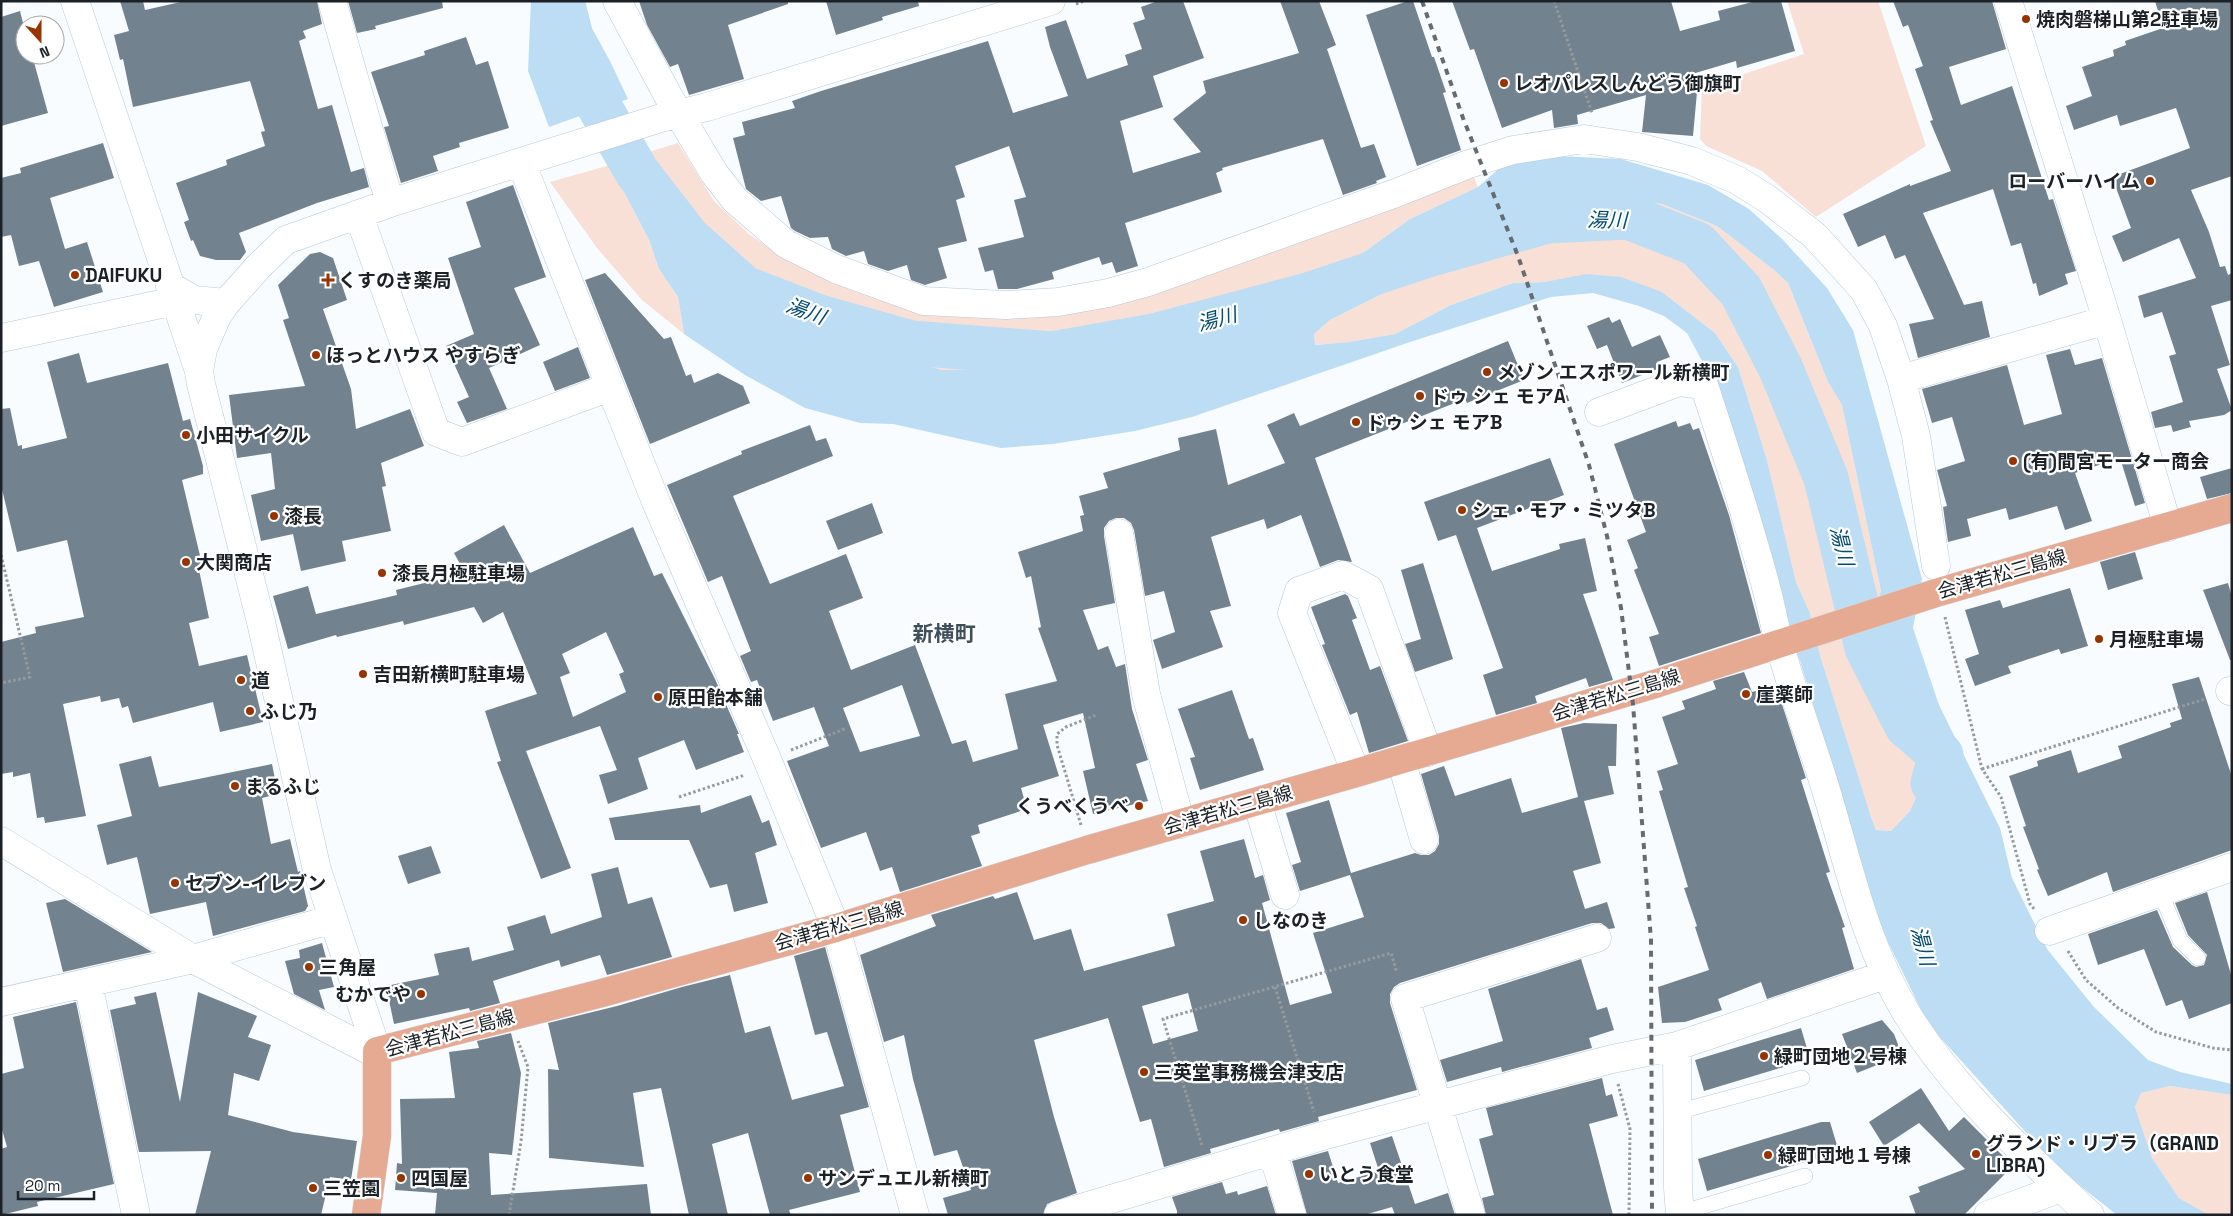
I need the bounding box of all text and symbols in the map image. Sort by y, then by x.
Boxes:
place label: 焼肉磐梯山第2駐車場 [2036,7,2218,32]
marker: 焼肉磐梯山第2駐車場 [2020,13,2032,25]
north arrow [15,15,65,65]
text: N [37,42,52,62]
place label: レオパレスしんどう御旗町 [1514,71,1741,96]
marker: レオパレスしんどう御旗町 [1498,77,1510,89]
place label: ローバーハイム [2008,169,2140,194]
marker: ローバーハイム [2144,175,2156,187]
water label: 湯川 [1587,207,1629,233]
place label: DAIFUKU [85,263,162,288]
place label: くすのき薬局 [338,268,451,293]
marker: DAIFUKU [69,269,81,281]
marker: くすのき薬局 [322,274,334,286]
water label: 湯川 [783,292,831,331]
water label: 湯川 [1194,301,1242,337]
place label: ほっとハウス やすらぎ [326,343,521,368]
marker: ほっとハウス やすらぎ [310,349,322,361]
place label: メゾン エスポワール新横町 [1497,360,1730,385]
marker: メゾン エスポワール新横町 [1481,366,1493,378]
place label: ドゥ シェ モアA [1430,384,1566,409]
marker: ドゥ シェ モアA [1414,390,1426,402]
place label: ドゥ シェ モアB [1366,410,1502,435]
marker: ドゥ シェ モアB [1350,416,1362,428]
place label: 小田サイクル [196,423,309,448]
marker: 小田サイクル [180,429,192,441]
place label: (有)間宮モーター商会 [2023,449,2209,474]
marker: (有)間宮モーター商会 [2007,455,2019,467]
place label: シェ・モア・ミツタB [1472,498,1656,523]
place label: 漆長 [284,504,322,529]
marker: シェ・モア・ミツタB [1456,504,1468,516]
marker: 漆長 [268,510,280,522]
water label: 湯川 [1825,523,1860,570]
street label: 会津若松三島線 [1935,544,2069,604]
place label: 大関商店 [196,550,272,575]
marker: 大関商店 [180,556,192,568]
place label: 漆長月極駐車場 [392,561,525,586]
marker: 漆長月極駐車場 [376,567,388,579]
district label: 新横町 [913,620,976,647]
place label: 月極駐車場 [2109,627,2204,652]
marker: 月極駐車場 [2093,633,2105,645]
place label: 吉田新横町駐車場 [373,662,525,687]
street label: 会津若松三島線 [1549,664,1683,726]
place label: 道 [251,668,270,693]
marker: 吉田新横町駐車場 [357,668,369,680]
marker: 道 [235,674,247,686]
place label: 崖薬師 [1756,682,1813,707]
place label: 原田飴本舗 [668,685,763,710]
marker: 崖薬師 [1740,688,1752,700]
marker: 原田飴本舗 [652,691,664,703]
place label: ふじ乃 [260,699,317,724]
marker: ふじ乃 [244,705,256,717]
place label: まるふじ [245,774,321,799]
marker: まるふじ [229,780,241,792]
street label: 会津若松三島線 [1161,780,1295,840]
place label: くうべくうべ [1016,794,1129,819]
marker: くうべくうべ [1133,800,1145,812]
place label: セブン-イレブン [185,871,326,896]
marker: セブン-イレブン [169,877,181,889]
street label: 会津若松三島線 [772,896,906,956]
place label: しなのき [1253,908,1328,933]
marker: しなのき [1237,914,1249,926]
water label: 湯川 [1905,923,1941,971]
place label: 三角屋 [319,955,376,980]
marker: 三角屋 [303,961,315,973]
place label: むかでや [335,982,411,1007]
marker: むかでや [415,988,427,1000]
street label: 会津若松三島線 [383,1004,517,1062]
place label: 緑町団地２号棟 [1774,1044,1907,1069]
marker: 緑町団地２号棟 [1758,1050,1770,1062]
place label: 三英堂事務機会津支店 [1154,1060,1344,1085]
marker: 三英堂事務機会津支店 [1138,1066,1150,1078]
place label: グランド・リブラ（GRAND LIBRA) [1986,1131,2219,1178]
place label: 緑町団地１号棟 [1778,1143,1911,1168]
marker: グランド・リブラ（GRAND LIBRA) [1970,1148,1982,1160]
marker: 緑町団地１号棟 [1762,1149,1774,1161]
place label: いとう食堂 [1319,1162,1414,1187]
place label: 四国屋 [411,1166,468,1191]
place label: サンデュエル新横町 [818,1166,989,1191]
scale bar [18,1168,94,1200]
marker: いとう食堂 [1303,1168,1315,1180]
marker: 四国屋 [395,1172,407,1184]
marker: サンデュエル新横町 [802,1172,814,1184]
text: 20 m [25,1176,60,1195]
place label: 三笠園 [323,1176,380,1201]
marker: 三笠園 [307,1182,319,1194]

